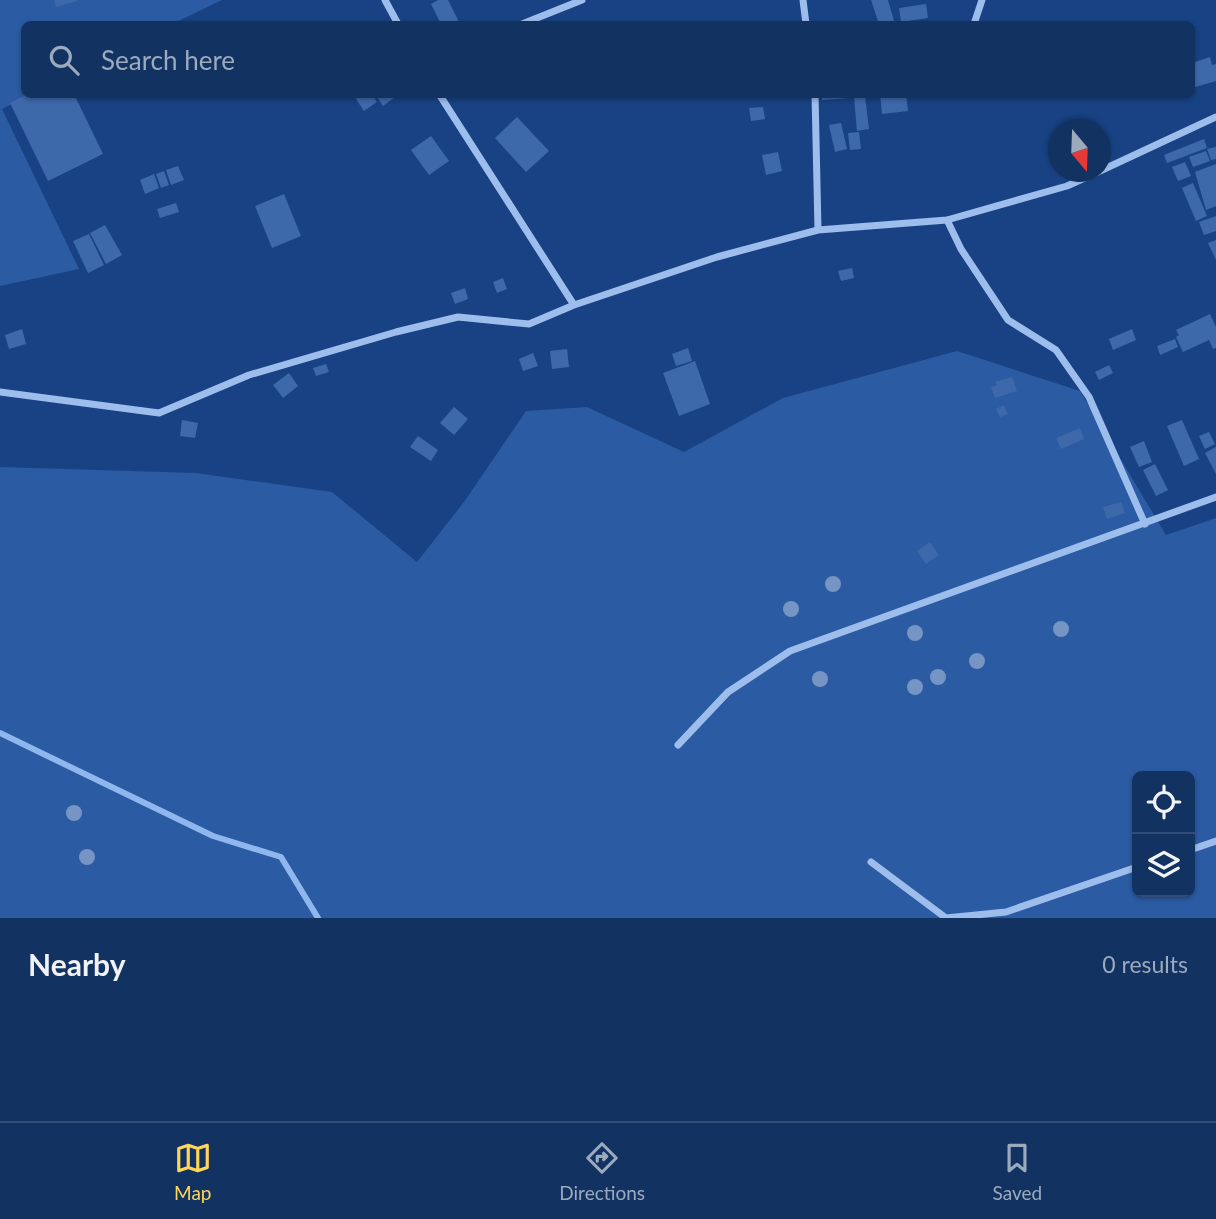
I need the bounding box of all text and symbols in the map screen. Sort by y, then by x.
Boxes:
search box [21,21,1195,98]
icon: search [45,41,83,79]
text: Search here [101,44,235,76]
north arrow [1048,119,1111,182]
map controls [1132,771,1195,897]
button: locate [1132,771,1195,834]
button: layers [1132,834,1195,897]
text: Nearby [28,946,126,982]
text: 0 results [1102,950,1188,978]
tab: Map [174,1139,212,1204]
tab: Directions [559,1139,645,1204]
tab: Saved [993,1139,1042,1204]

